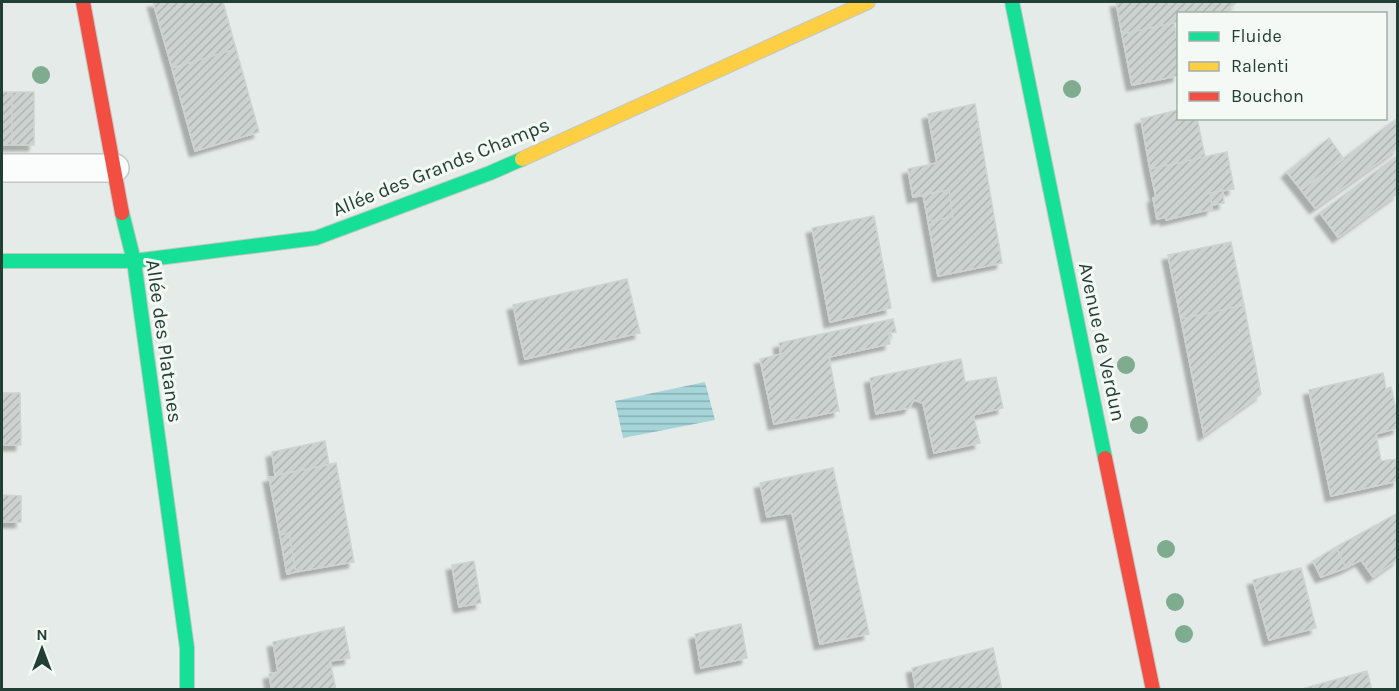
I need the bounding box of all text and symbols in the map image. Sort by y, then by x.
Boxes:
legend [1177,12,1387,120]
text: Fluide [1231,25,1282,47]
text: Ralenti [1231,55,1289,77]
text: Bouchon [1231,85,1304,107]
street label: Allée des Grands Champs [329,113,553,221]
street label: Allée des Platanes [141,258,187,424]
street label: Avenue de Verdun [1074,261,1130,423]
north arrow [12,619,72,679]
text: N [36,625,48,644]

